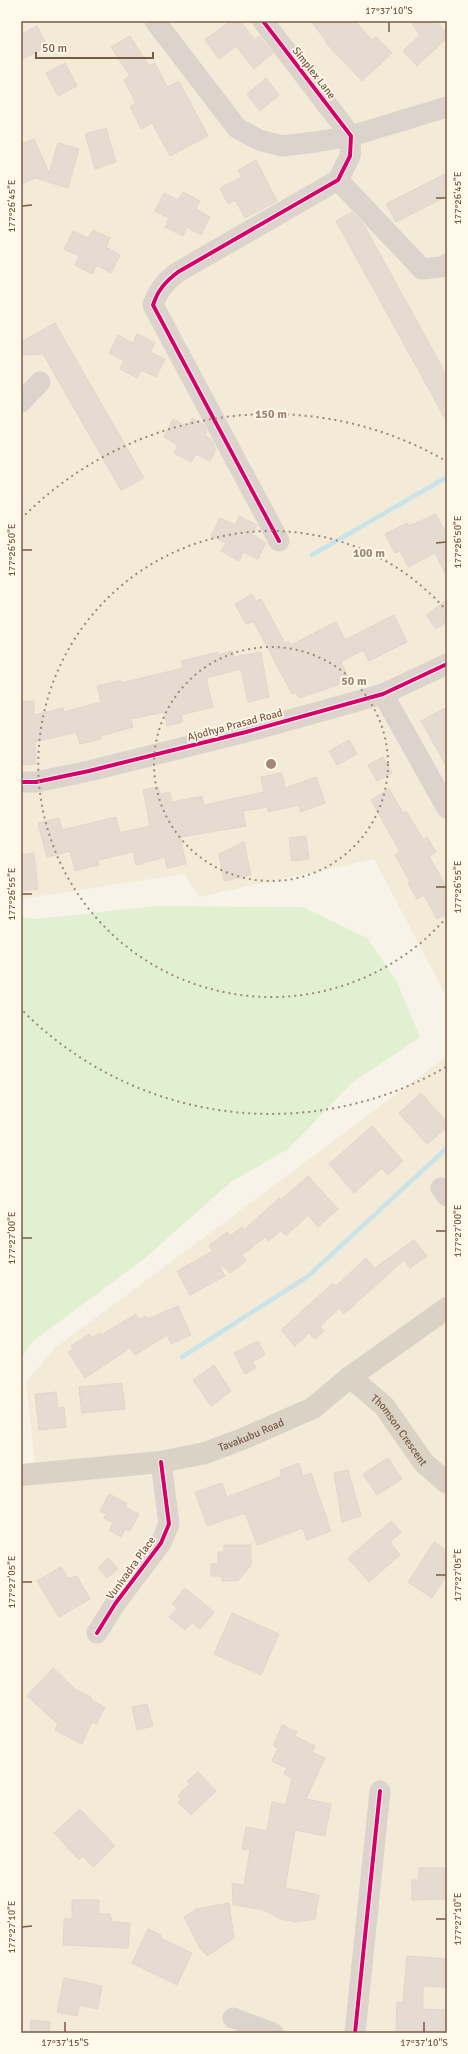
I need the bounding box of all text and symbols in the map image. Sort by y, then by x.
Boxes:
text: 17°37'10"S [365,5,413,17]
scale bar [36,34,153,60]
text: 50 m [42,41,67,56]
street label: Simplex Lane [290,44,338,102]
text: 177°26'45"E [452,171,464,225]
text: 177°26'45"E [6,179,18,233]
text: 150 m [255,407,287,422]
text: 177°26'50"E [452,515,464,569]
text: 177°26'50"E [6,523,18,577]
text: 100 m [353,546,385,561]
text: 50 m [341,674,367,689]
street label: Ajodhya Prasad Road [186,706,284,744]
centre of rings [264,757,278,771]
text: 177°26'55"E [452,860,464,914]
text: 177°26'55"E [6,867,18,921]
text: 177°27'00"E [452,1204,464,1258]
text: 177°27'00"E [6,1211,18,1265]
street label: Thomson Crescent [368,1391,430,1468]
street label: Tavakubu Road [216,1415,286,1454]
street label: Vunivadra Place [104,1534,158,1602]
text: 177°27'05"E [452,1548,464,1602]
text: 177°27'05"E [6,1555,18,1609]
text: 177°27'10"E [452,1892,464,1946]
text: 177°27'10"E [6,1900,18,1954]
text: 17°37'15"S [41,2037,89,2049]
text: 17°37'10"S [400,2037,448,2049]

